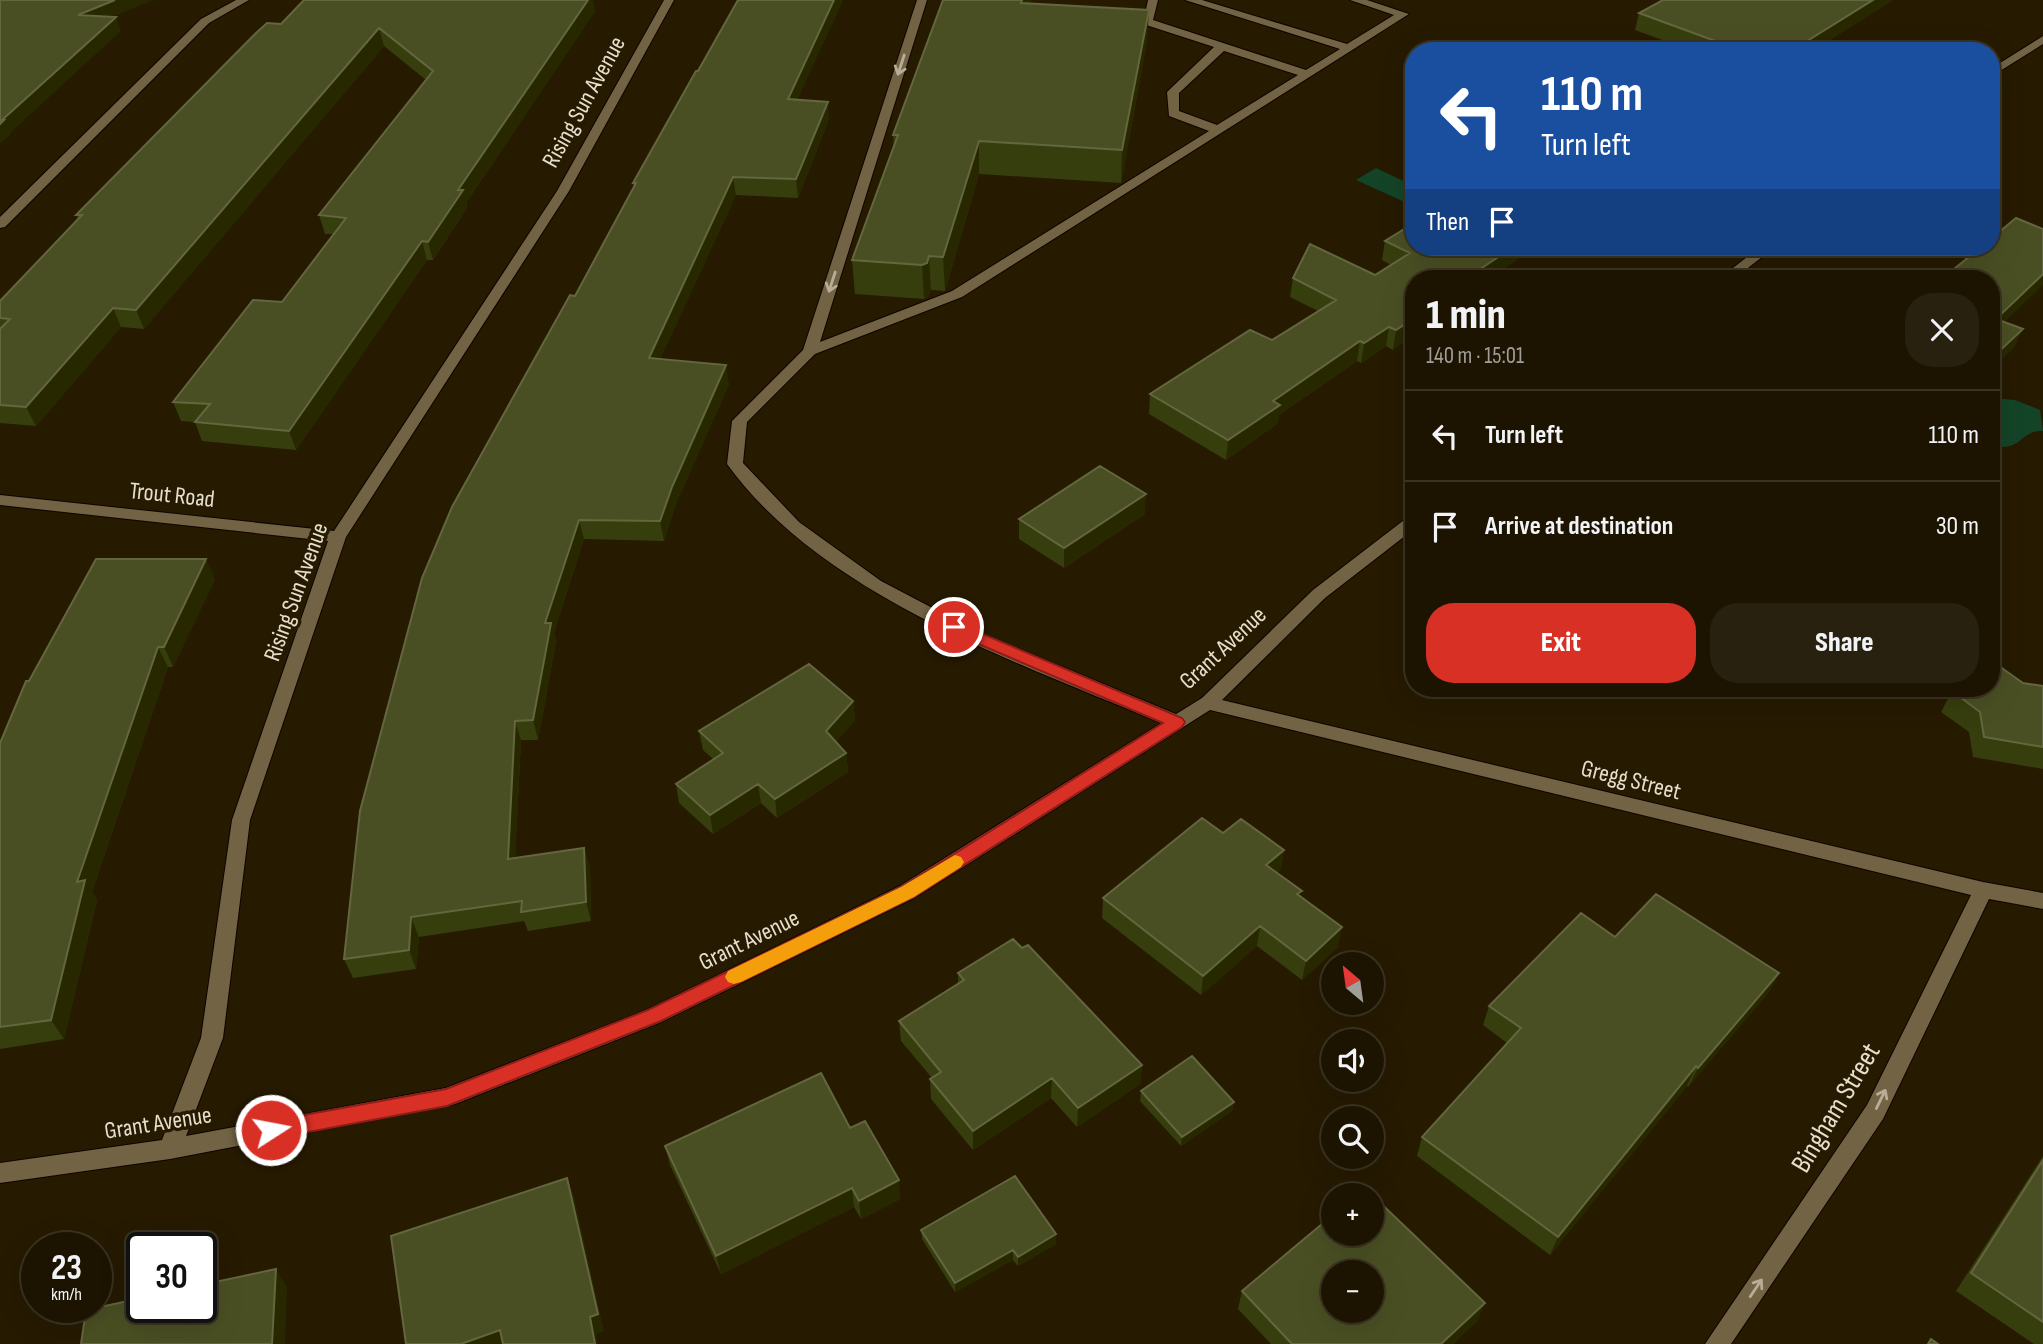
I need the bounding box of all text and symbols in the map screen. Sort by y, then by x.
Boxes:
street label: Rising Sun Avenue [536,31,632,173]
one-way arrow [894,54,907,76]
text: 110 m [1541,66,1643,125]
icon: left [1426,70,1517,161]
text: Turn left [1541,126,1631,165]
icon: arrive [1483,203,1521,241]
text: Then [1426,207,1469,238]
one-way arrow [825,270,837,292]
text: 1 min [1426,290,1506,341]
button: close [1905,293,1979,367]
text: 140 m · 15:01 [1426,342,1524,370]
icon: left [1426,417,1464,455]
text: Turn left [1485,420,1563,451]
text: 110 m [1928,420,1979,451]
street label: Trout Road [128,476,216,514]
icon: arrive [1426,508,1464,546]
text: Arrive at destination [1485,511,1673,542]
text: 30 m [1936,511,1979,542]
street label: Rising Sun Avenue [258,519,334,665]
pin [924,597,984,657]
street label: Grant Avenue [1174,601,1272,695]
button: Exit [1426,603,1696,683]
button: Share [1710,603,1979,683]
icon: arrive [935,608,973,646]
street label: Gregg Street [1578,754,1684,806]
street label: Grant Avenue [694,903,804,977]
north arrow [1321,952,1384,1015]
map controls [1321,952,1384,1323]
button: sound [1321,1029,1384,1092]
street label: Bingham Street [1784,1037,1888,1179]
one-way arrow [1875,1089,1889,1110]
position arrow [234,1093,308,1167]
street label: Grant Avenue [102,1100,214,1146]
button: search [1321,1106,1384,1169]
button: + [1321,1183,1384,1246]
speed limit sign: 30 [126,1232,217,1323]
text: 23 [51,1247,82,1290]
button: − [1321,1260,1384,1323]
one-way arrow [1749,1279,1763,1298]
text: km/h [51,1284,82,1305]

